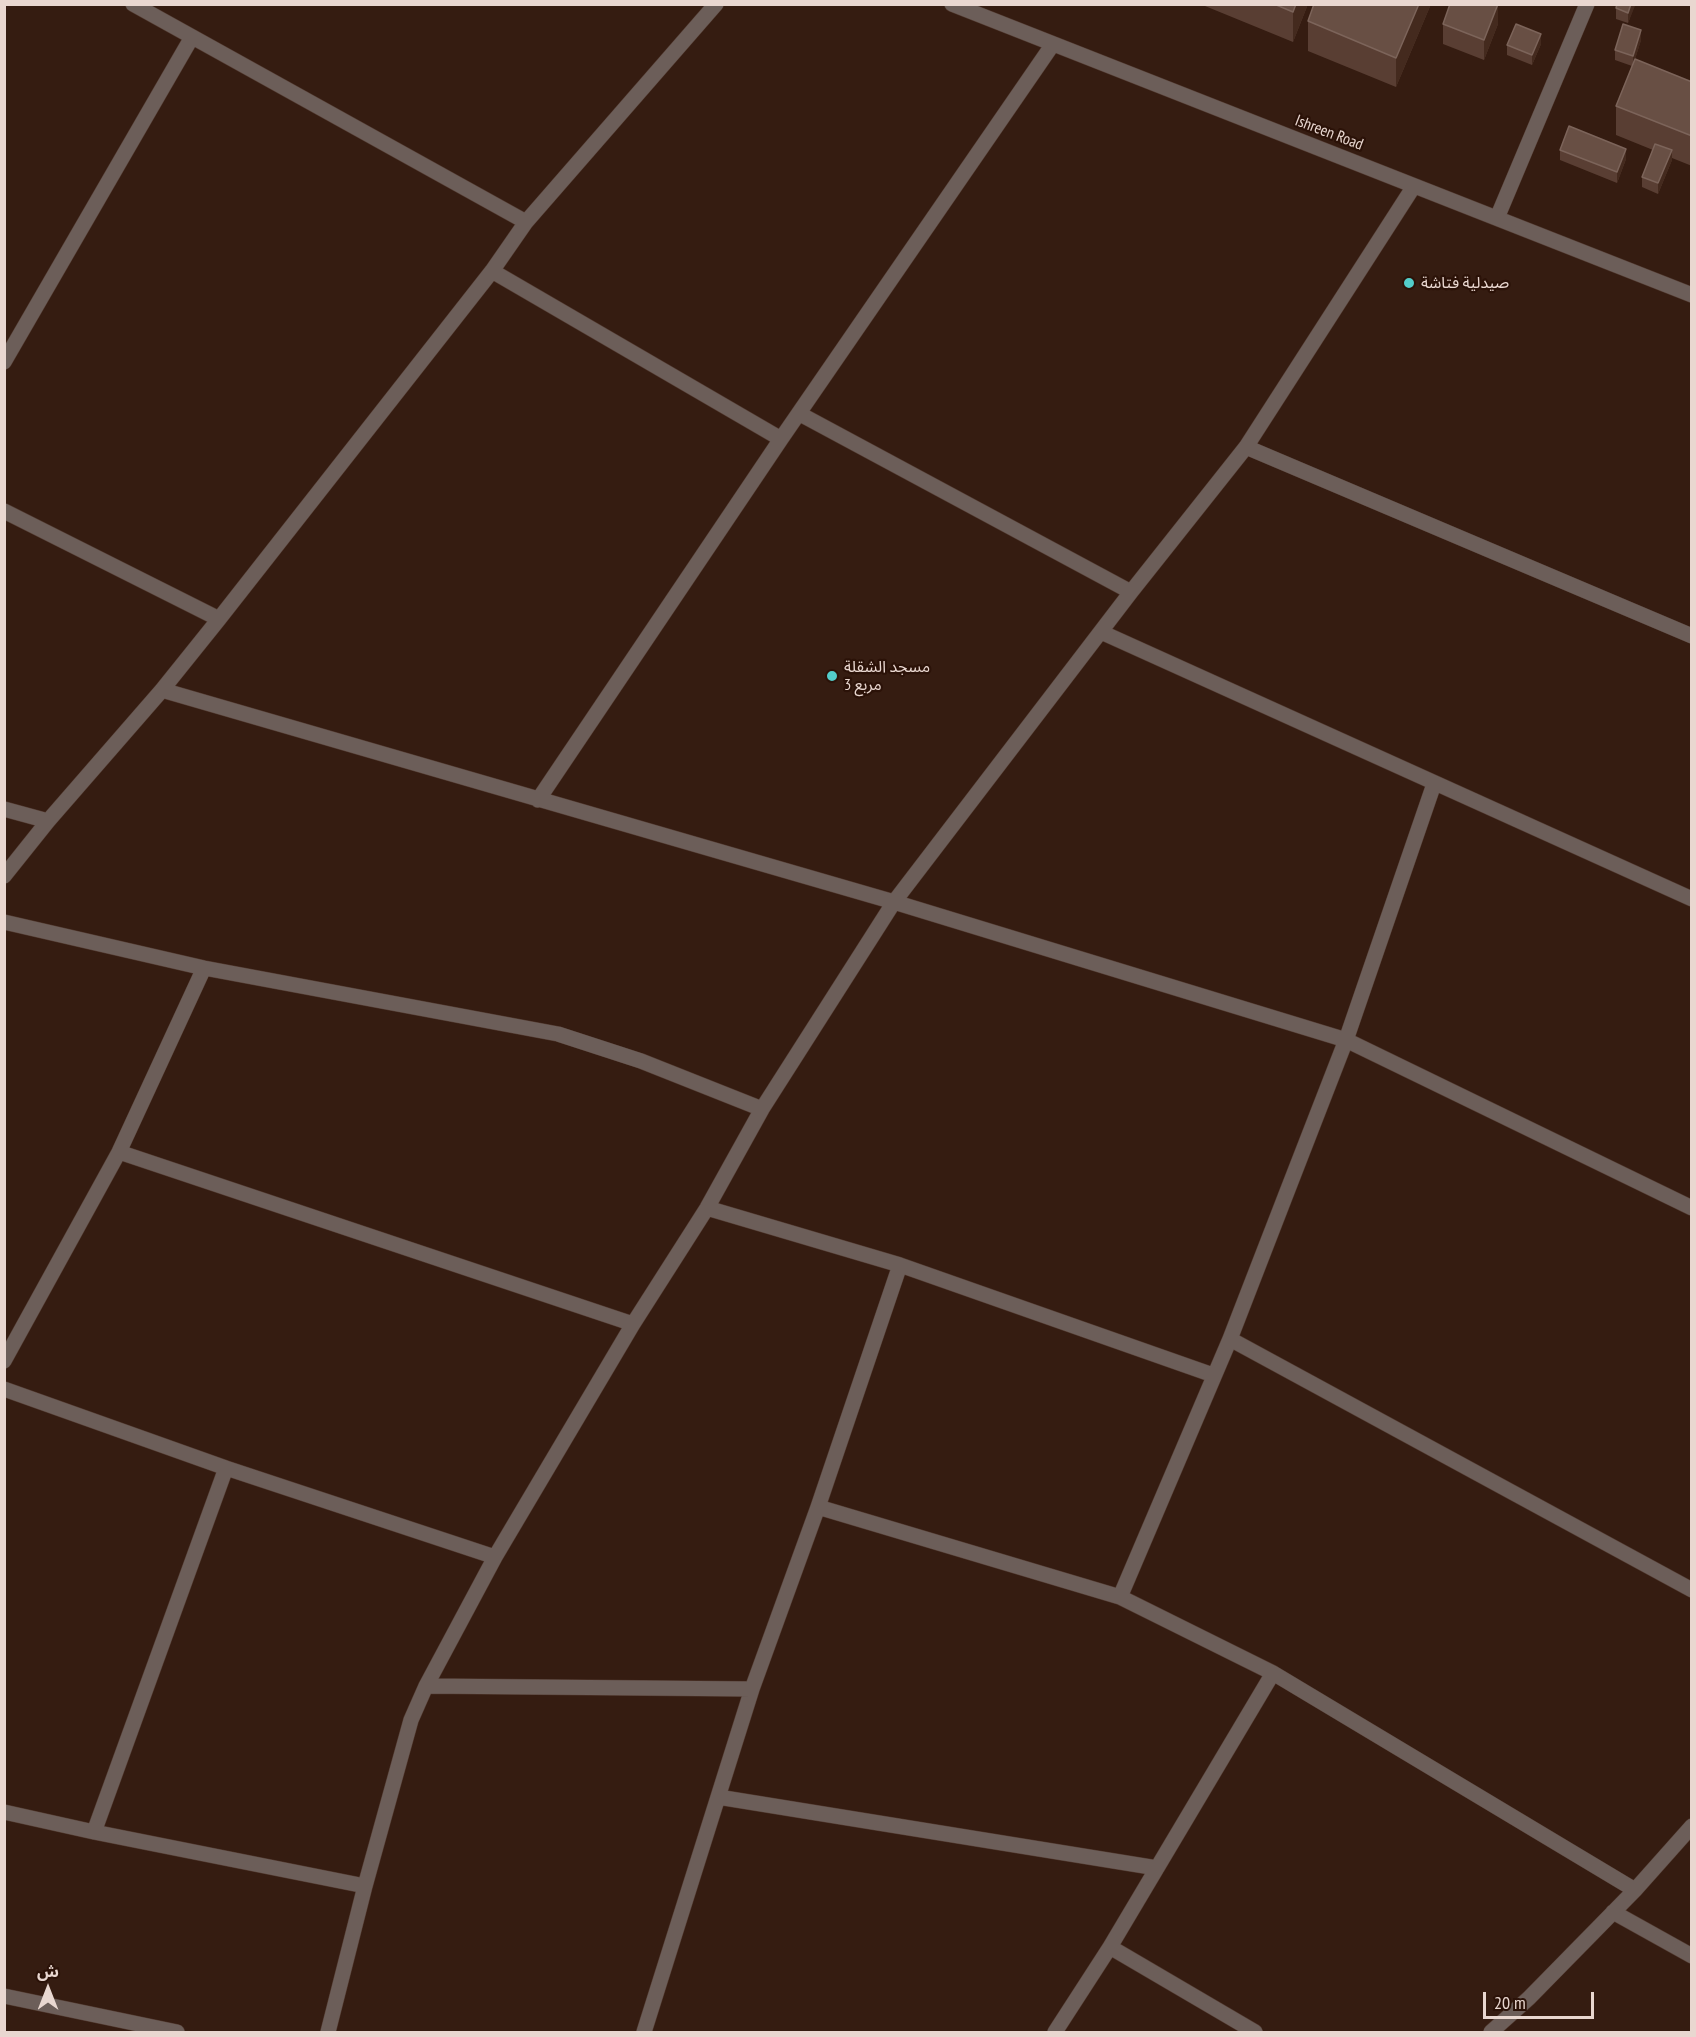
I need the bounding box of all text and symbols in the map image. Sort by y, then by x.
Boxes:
street label: Ishreen Road [1292,111,1366,155]
place label: صيدلية فتاشة [1421,273,1509,293]
marker: صيدلية فتاشة [1402,276,1416,290]
place label: مسجد الشقلة مربع 3 [844,657,930,695]
marker: مسجد الشقلة مربع 3 [825,669,839,683]
north arrow [18,1959,78,2019]
text: ش [37,1961,59,1981]
scale bar [1486,1980,1597,2018]
text: 20 m [1494,1991,1526,2014]

